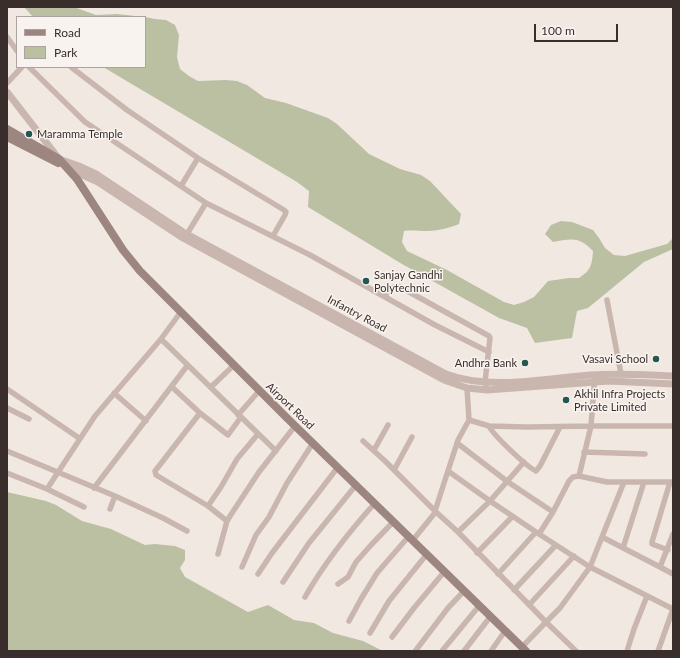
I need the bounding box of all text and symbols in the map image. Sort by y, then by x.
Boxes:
legend [16,16,146,68]
scale bar [536,16,620,42]
text: 100 m [541,23,575,38]
text: Road [54,25,81,40]
text: Park [54,45,77,60]
place label: Maramma Temple [37,127,123,141]
marker: Maramma Temple [24,129,34,139]
place label: Sanjay Gandhi Polytechnic [374,268,443,294]
marker: Sanjay Gandhi Polytechnic [361,276,371,286]
street label: Infantry Road [325,293,389,335]
place label: Vasavi School [582,352,648,366]
marker: Vasavi School [651,354,661,364]
place label: Andhra Bank [455,356,517,370]
marker: Andhra Bank [520,358,530,368]
street label: Airport Road [263,380,317,432]
place label: Akhil Infra Projects Private Limited [574,387,665,413]
marker: Akhil Infra Projects Private Limited [561,395,571,405]

